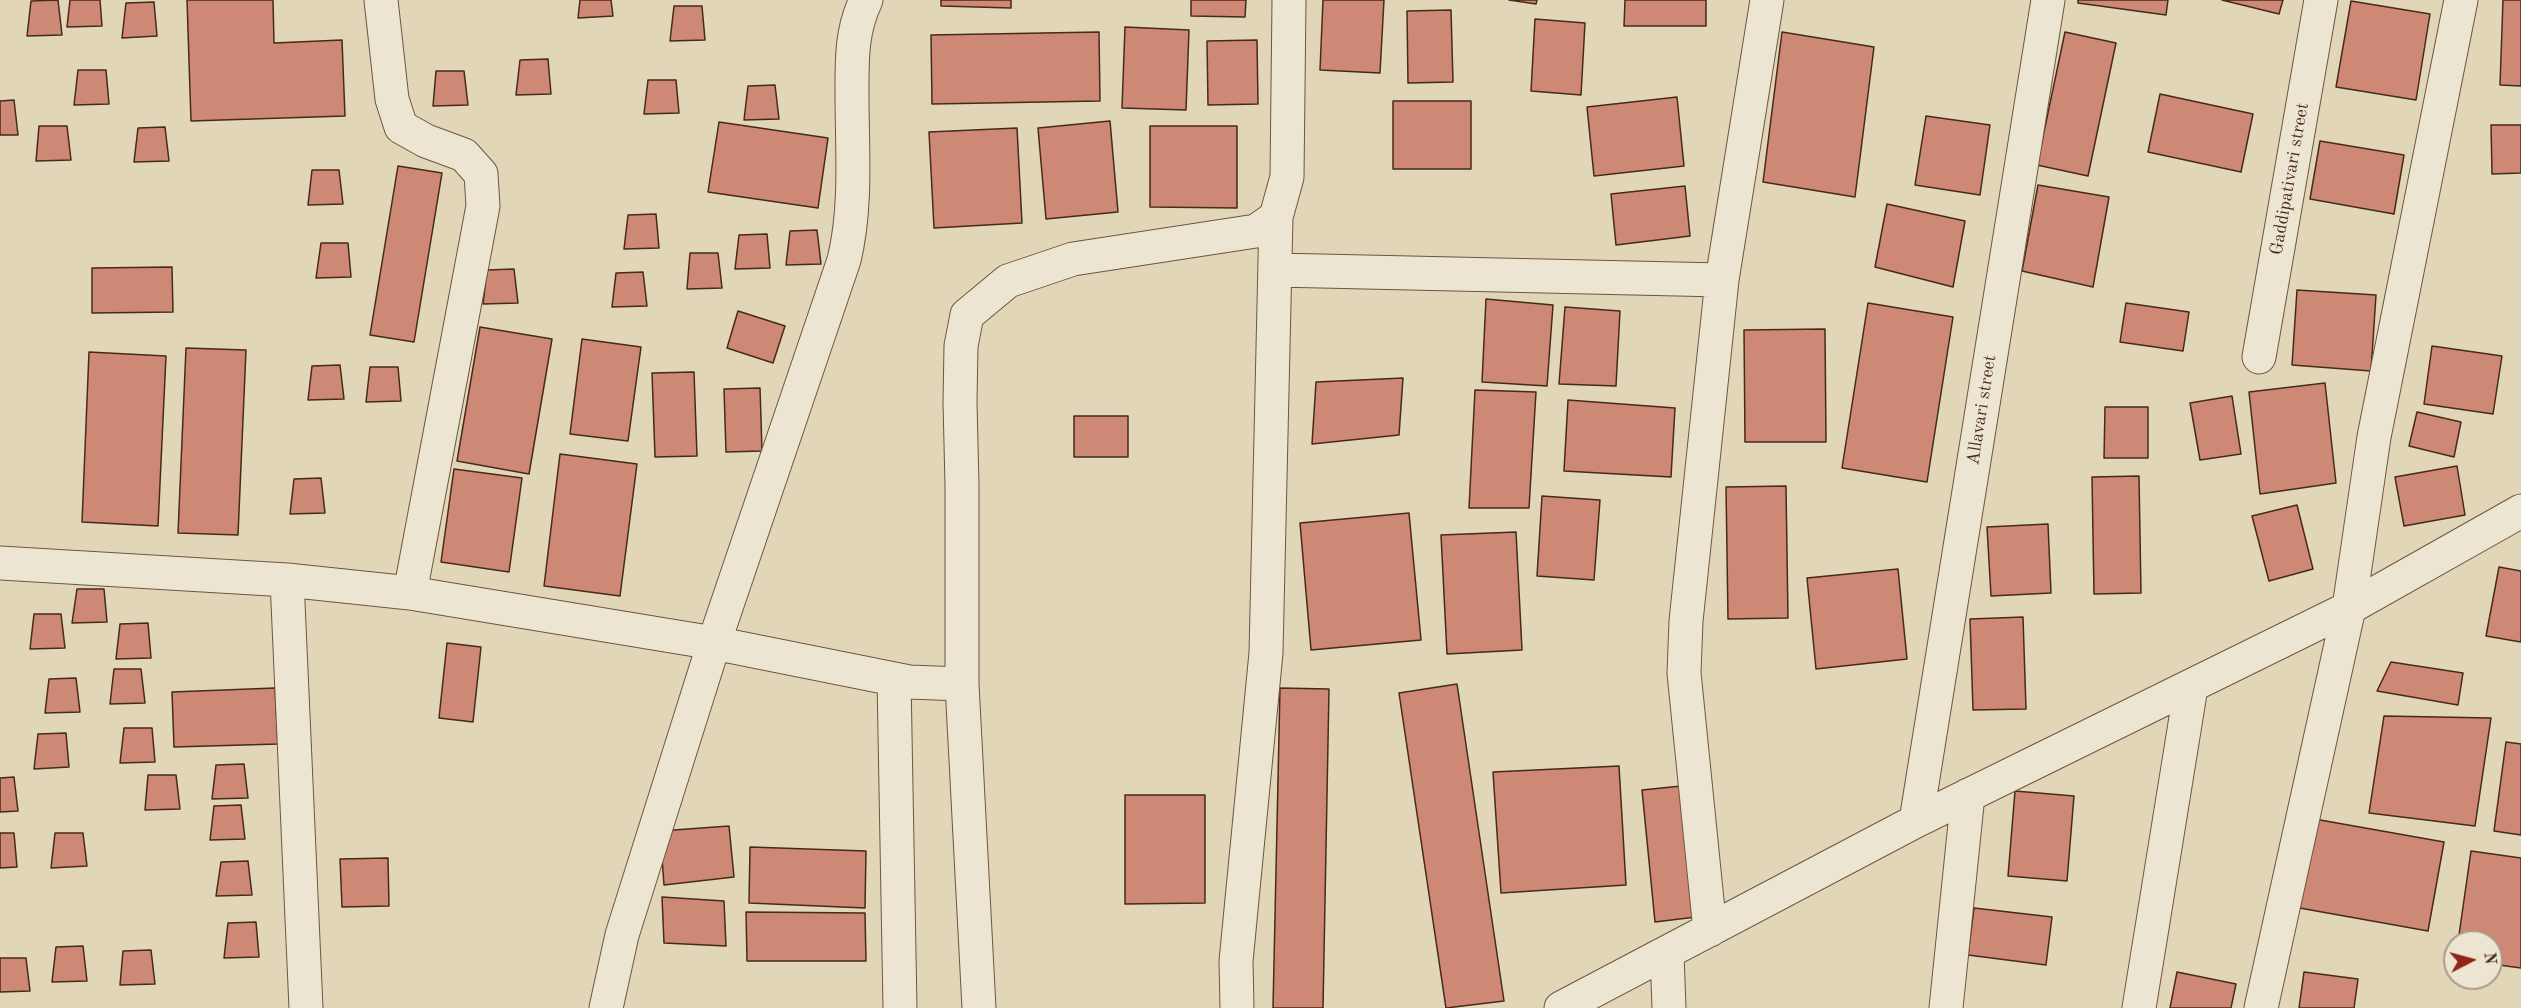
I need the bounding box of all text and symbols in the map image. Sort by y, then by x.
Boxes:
street label: Gaddipativari street [2266,101,2314,257]
street label: Allavari street [1963,353,2001,467]
north arrow [2443,930,2503,990]
text: N [2480,951,2498,965]

